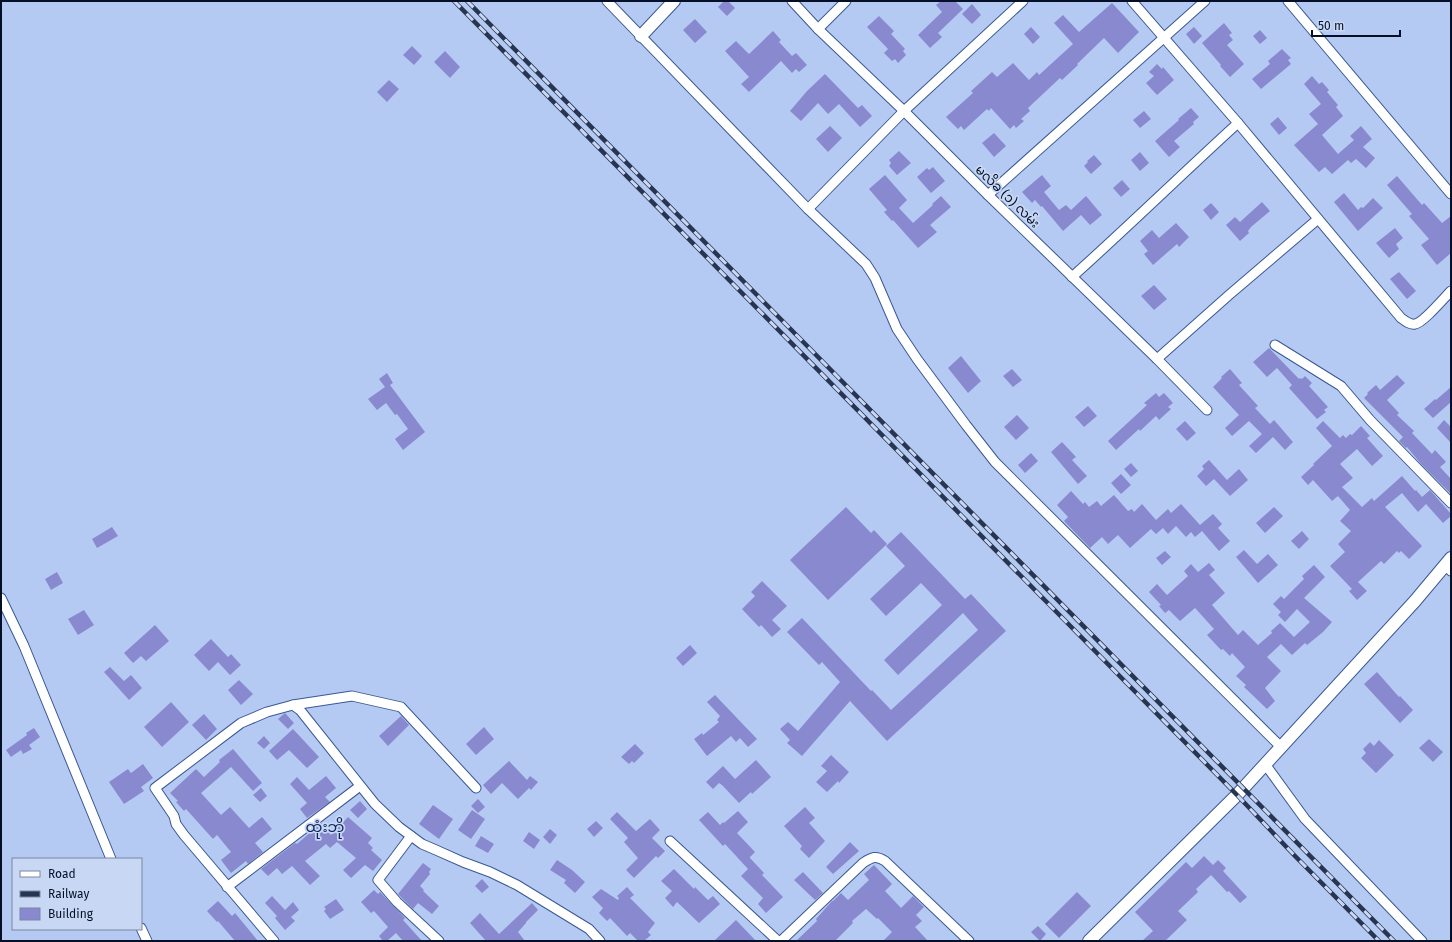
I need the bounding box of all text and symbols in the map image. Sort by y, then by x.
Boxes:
scale bar [1312,12,1400,38]
text: 50 m [1318,19,1344,33]
street label: မလိခ (၁) လမ်း [972,161,1044,231]
district label: ထုံးဘို [306,817,345,839]
legend [12,858,142,930]
text: Road [48,867,76,881]
text: Railway [48,887,89,901]
text: Building [48,907,94,921]

